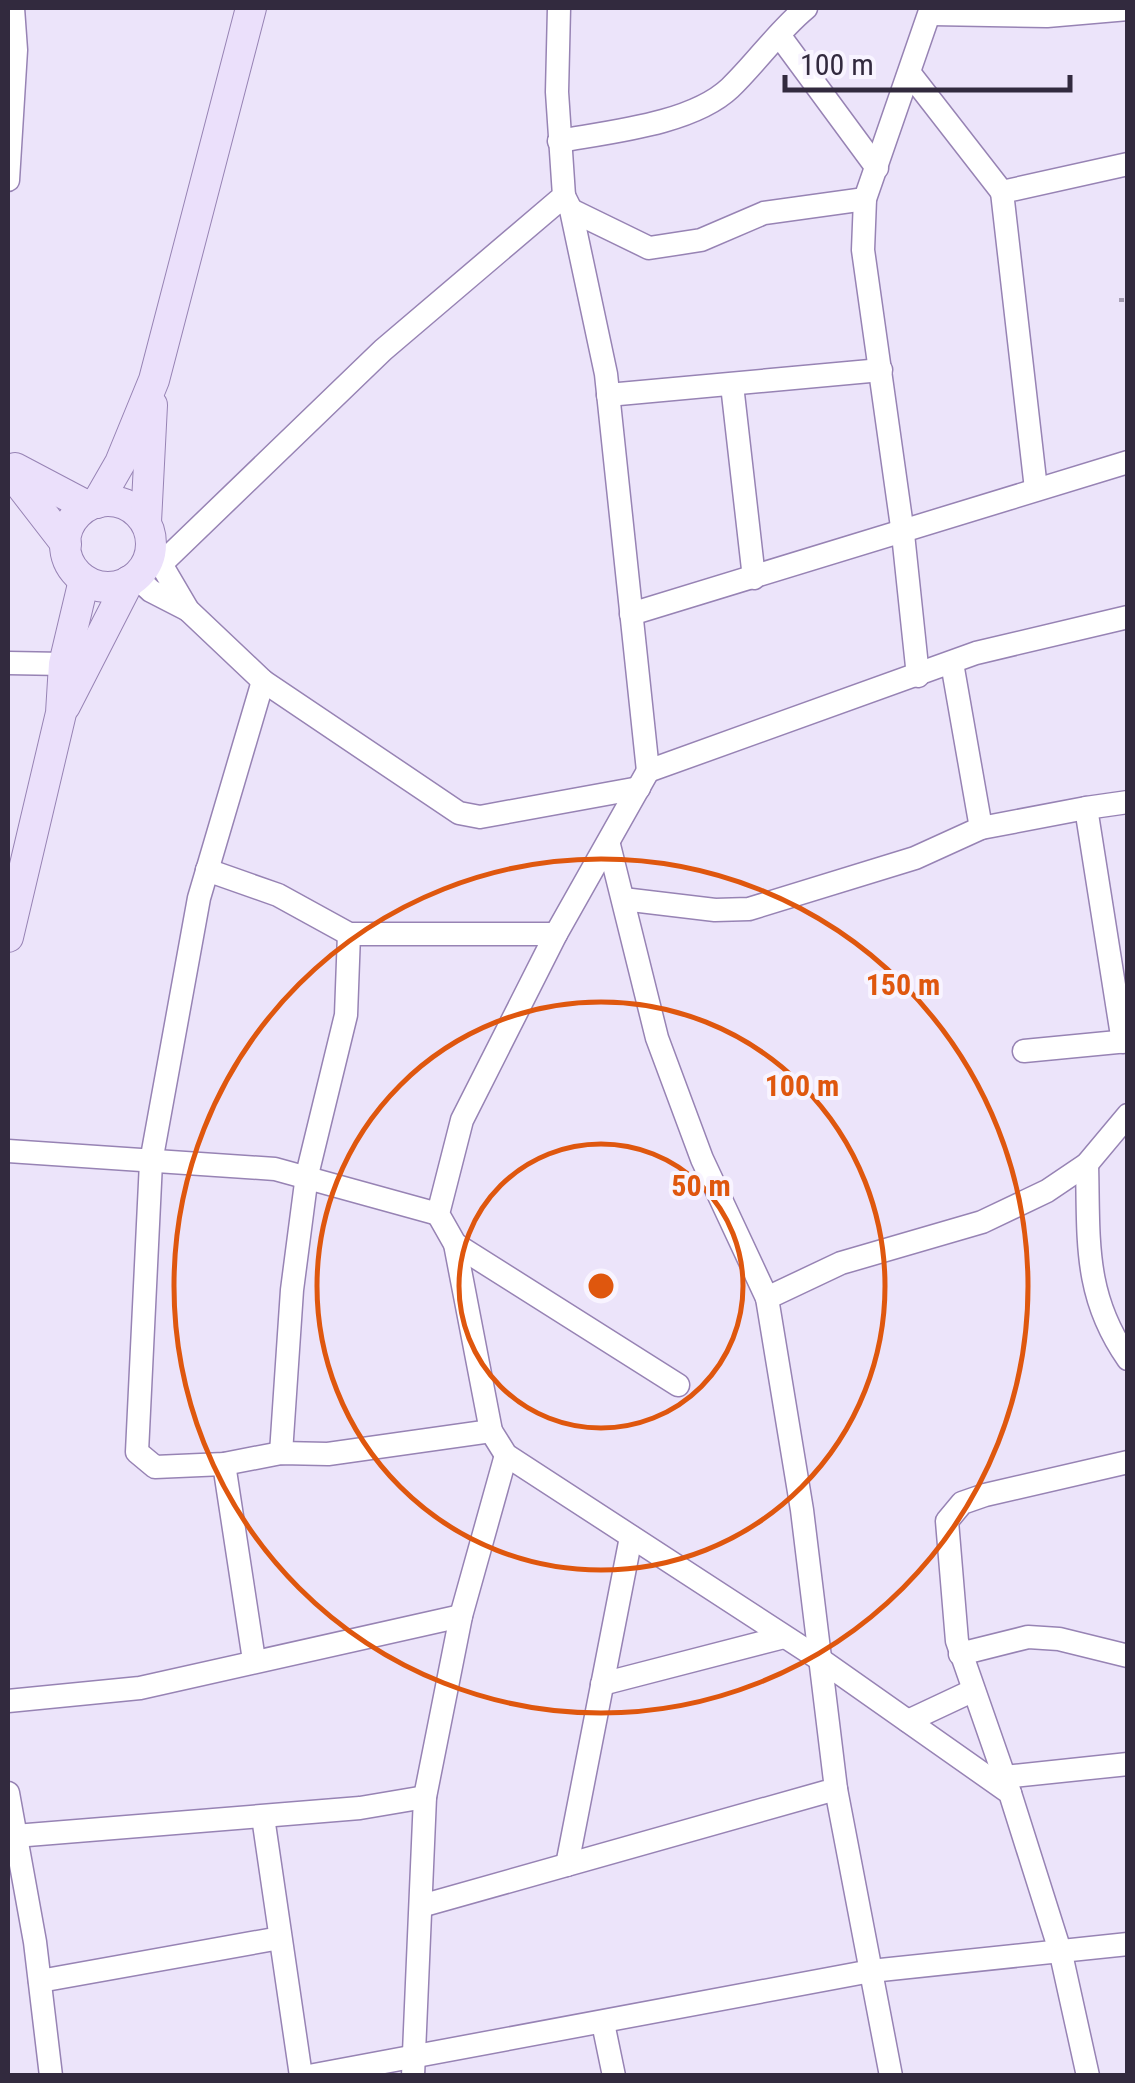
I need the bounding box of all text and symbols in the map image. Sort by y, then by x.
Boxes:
scale bar [785,30,1070,92]
text: 100 m [800,47,874,82]
text: 150 m [866,967,940,1002]
text: 100 m [765,1068,839,1103]
text: 50 m [671,1168,731,1203]
centre of rings [583,1268,619,1304]

